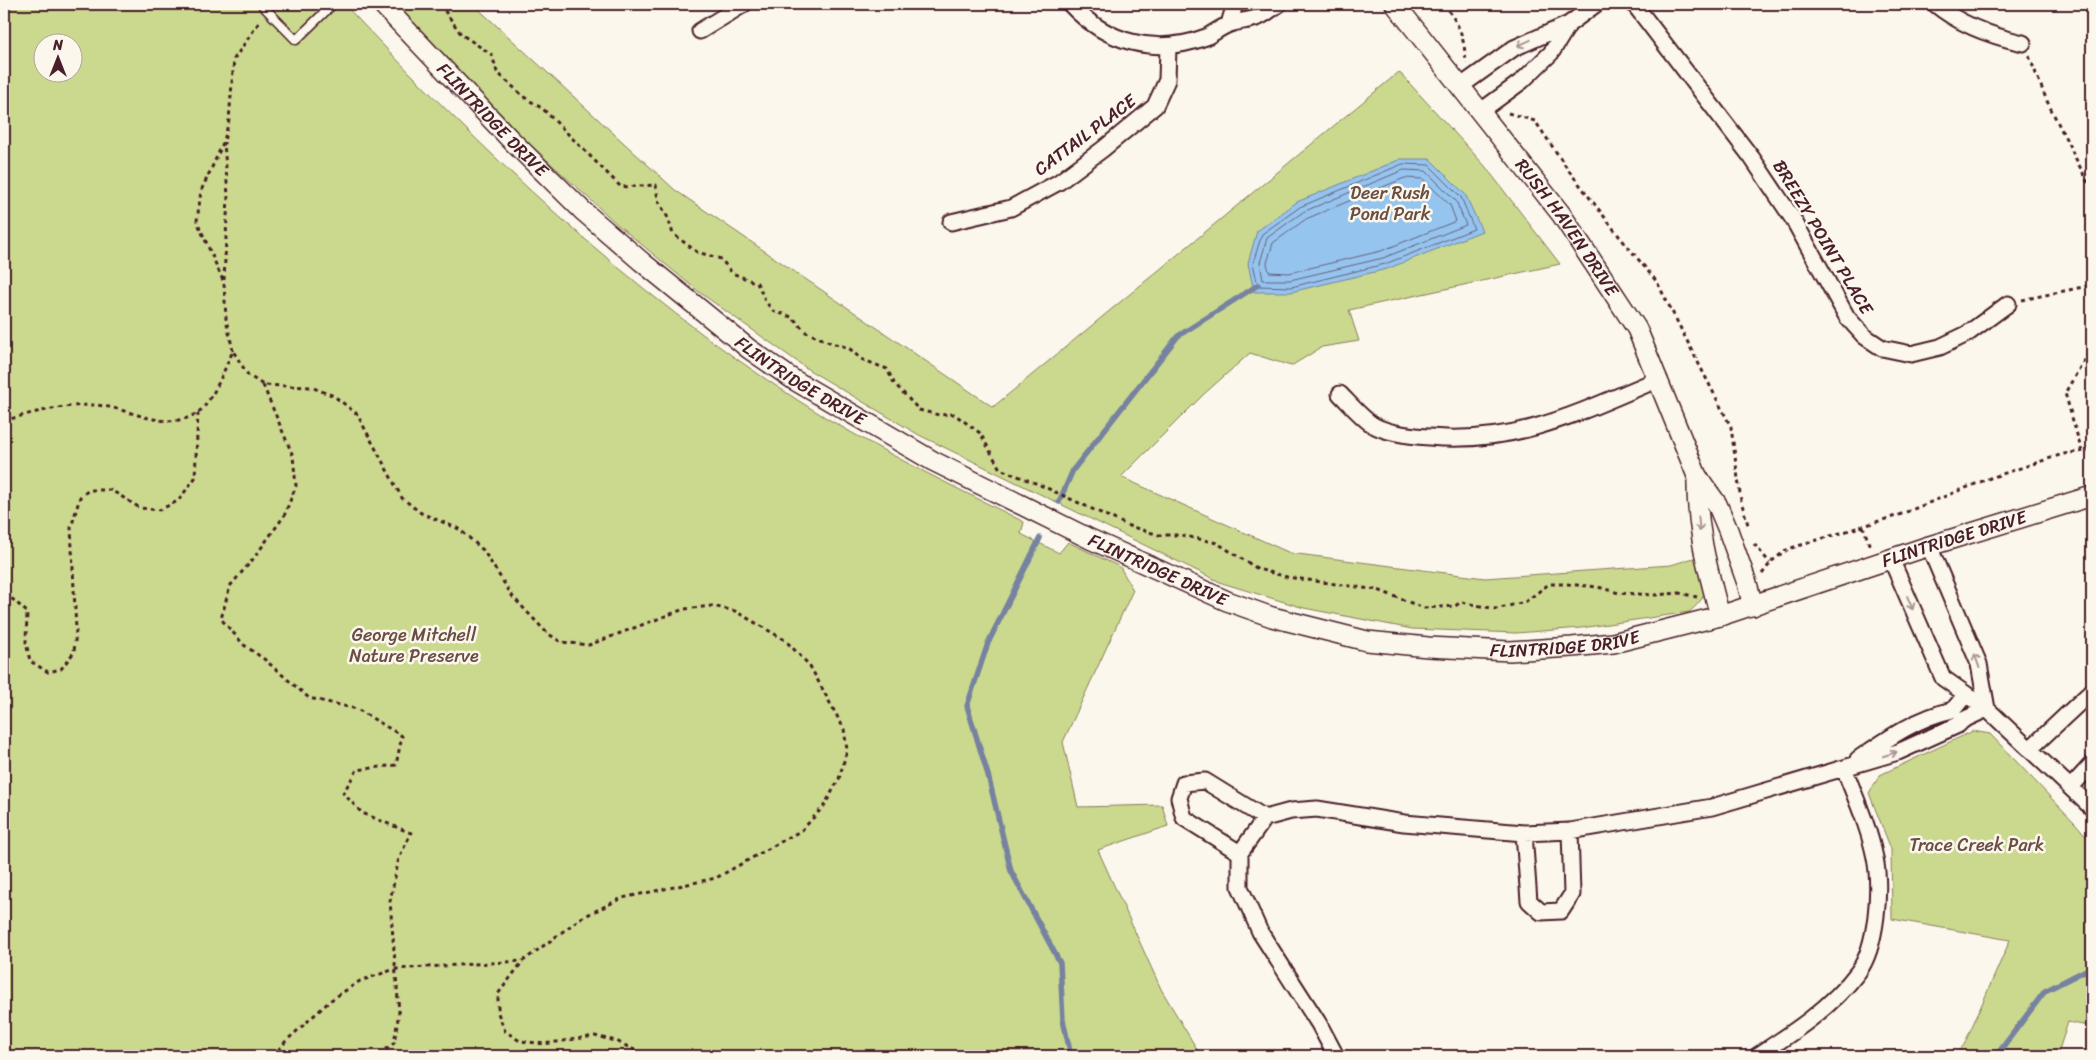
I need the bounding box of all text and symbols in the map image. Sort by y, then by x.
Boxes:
north arrow [32,32,82,82]
text: N [52,33,63,58]
one-way arrow [1517,39,1532,49]
street label: FLINTRIDGE DRIVE [429,55,557,186]
street label: CATTAIL PLACE [1027,85,1144,184]
street label: RUSH HAVEN DRIVE [1507,151,1628,304]
street label: BREEZY POINT PLACE [1764,153,1883,321]
park label: Deer Rush Pond Park [1350,177,1431,230]
street label: FLINTRIDGE DRIVE [728,327,873,435]
street label: FLINTRIDGE DRIVE [1877,501,2032,577]
one-way arrow [1694,516,1704,532]
street label: FLINTRIDGE DRIVE [1083,524,1234,616]
one-way arrow [1906,595,1916,610]
park label: George Mitchell Nature Preserve [349,619,479,672]
street label: FLINTRIDGE DRIVE [1489,621,1644,667]
one-way arrow [1972,654,1981,669]
one-way arrow [1882,749,1898,759]
park label: Trace Creek Park [1910,829,2044,861]

